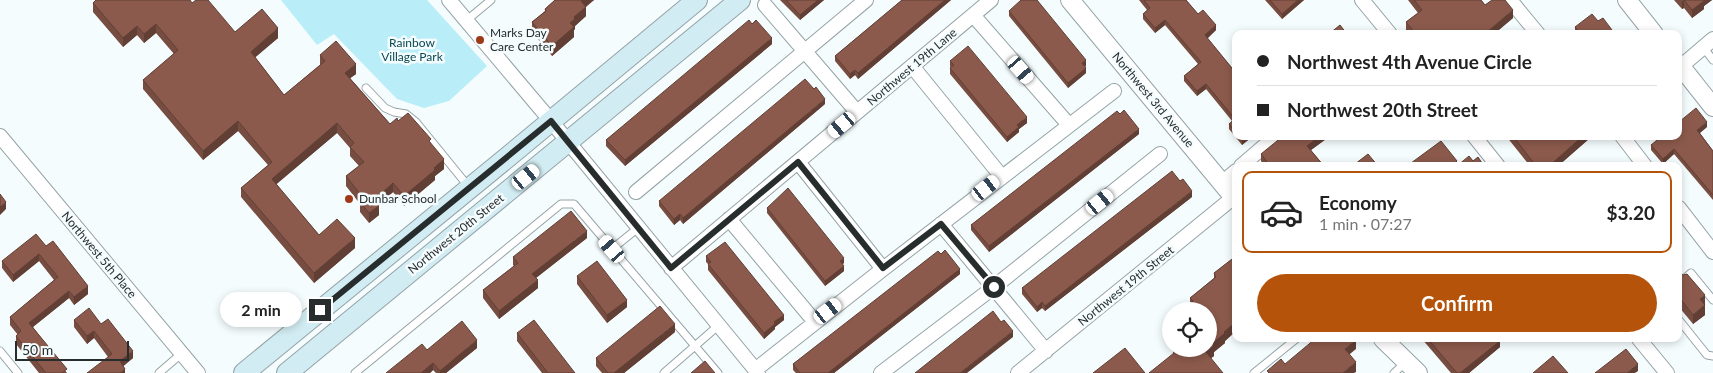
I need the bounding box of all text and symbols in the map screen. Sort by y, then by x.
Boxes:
place label: Marks Day Care Center [490,25,554,54]
street label: Northwest 19th Lane [864,25,960,109]
marker: Marks Day Care Center [474,34,486,46]
park label: Rainbow Village Park [381,35,444,64]
street label: Northwest 3rd Avenue [1109,49,1198,150]
text: Northwest 4th Avenue Circle [1287,50,1532,73]
car [1005,54,1036,86]
text: Northwest 20th Street [1287,98,1478,121]
car [825,110,858,140]
car [509,162,542,192]
car [969,173,1002,203]
car [1083,187,1116,217]
street label: Northwest 20th Street [405,190,507,277]
icon: car [1259,190,1304,235]
place label: Dunbar School [359,191,437,206]
text: Economy [1319,191,1397,214]
marker: Dunbar School [343,193,355,205]
text: $3.20 [1606,201,1655,224]
street label: Northwest 5th Place [59,208,140,301]
text: 1 min · 07:27 [1319,214,1412,233]
car [596,233,627,265]
street label: Northwest 19th Street [1075,242,1177,329]
button: Confirm [1257,274,1657,332]
route start [983,276,1005,298]
callout: 2 min [220,292,302,328]
car [811,296,844,326]
route end [309,299,331,321]
text: 2 min [241,300,281,319]
map controls [1162,302,1217,357]
button: locate [1162,302,1217,357]
scale bar [15,338,129,361]
text: 50 m [22,341,53,358]

